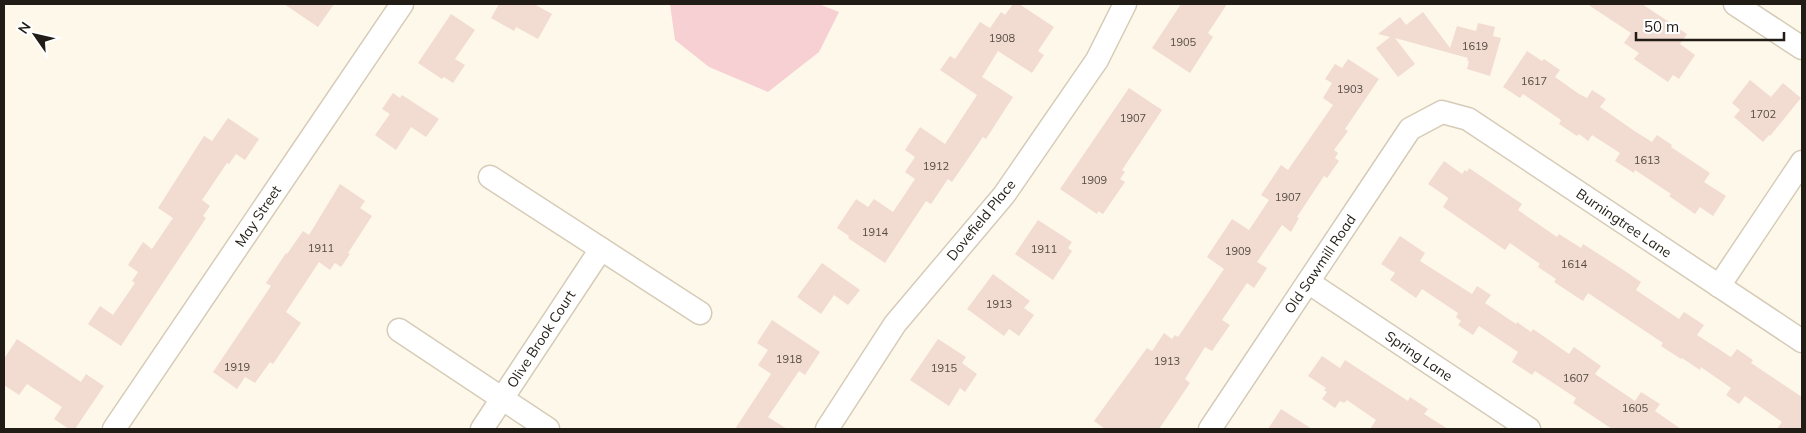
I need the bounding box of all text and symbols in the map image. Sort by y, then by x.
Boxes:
north arrow [10,10,60,60]
scale bar [1636,10,1784,42]
text: 50 m [1644,17,1679,36]
text: N [14,18,35,37]
house number: 1908 [989,31,1016,45]
house number: 1905 [1170,35,1197,49]
house number: 1619 [1462,39,1488,53]
house number: 1617 [1521,74,1547,88]
house number: 1903 [1337,82,1363,96]
house number: 1702 [1750,107,1777,121]
house number: 1907 [1120,111,1146,125]
house number: 1613 [1634,153,1660,167]
house number: 1912 [923,159,950,173]
house number: 1909 [1081,173,1107,187]
street label: Dovefield Place [943,176,1019,264]
street label: May Street [231,182,285,250]
street label: Burningtree Lane [1573,184,1675,262]
house number: 1907 [1275,190,1301,204]
street label: Old Sawmill Road [1280,211,1360,317]
house number: 1914 [862,225,889,239]
house number: 1911 [308,241,334,255]
house number: 1911 [1031,242,1057,256]
house number: 1909 [1225,244,1251,258]
house number: 1614 [1561,257,1588,271]
street label: Olive Brook Court [503,287,579,391]
house number: 1913 [986,297,1012,311]
street label: Spring Lane [1382,327,1456,385]
house number: 1918 [776,352,803,366]
house number: 1913 [1154,354,1180,368]
house number: 1919 [224,360,250,374]
house number: 1915 [931,361,958,375]
house number: 1607 [1563,371,1589,385]
house number: 1605 [1622,401,1649,415]

